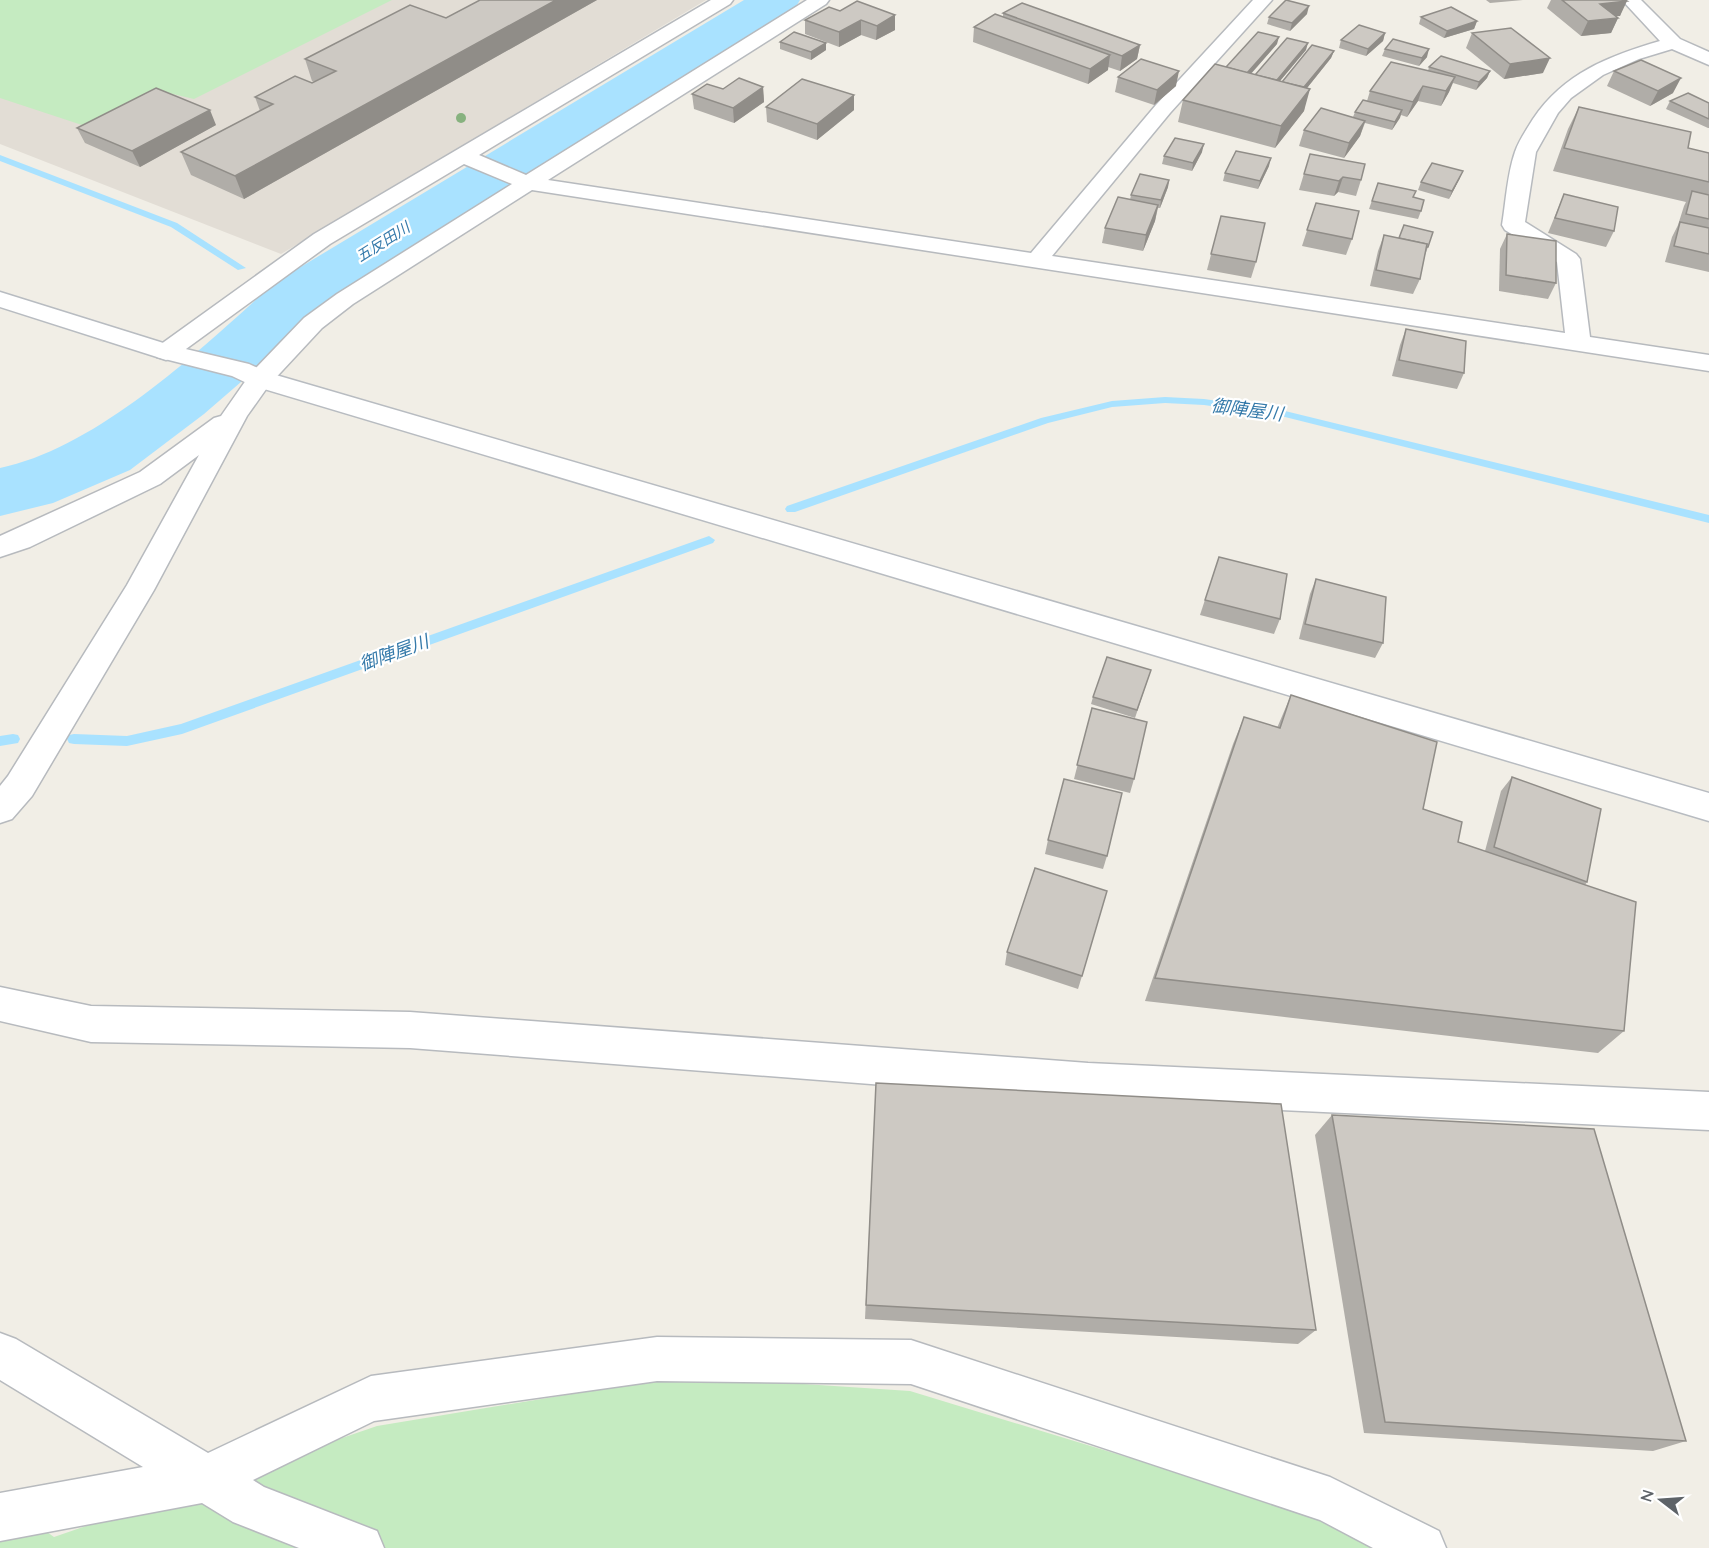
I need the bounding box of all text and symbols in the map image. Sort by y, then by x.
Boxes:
water label: 五反田川 [352,217,415,266]
water label: 御陣屋川 [1210,394,1286,426]
water label: 御陣屋川 [356,629,433,676]
north arrow [1631,1470,1691,1530]
text: N [1635,1487,1658,1504]

